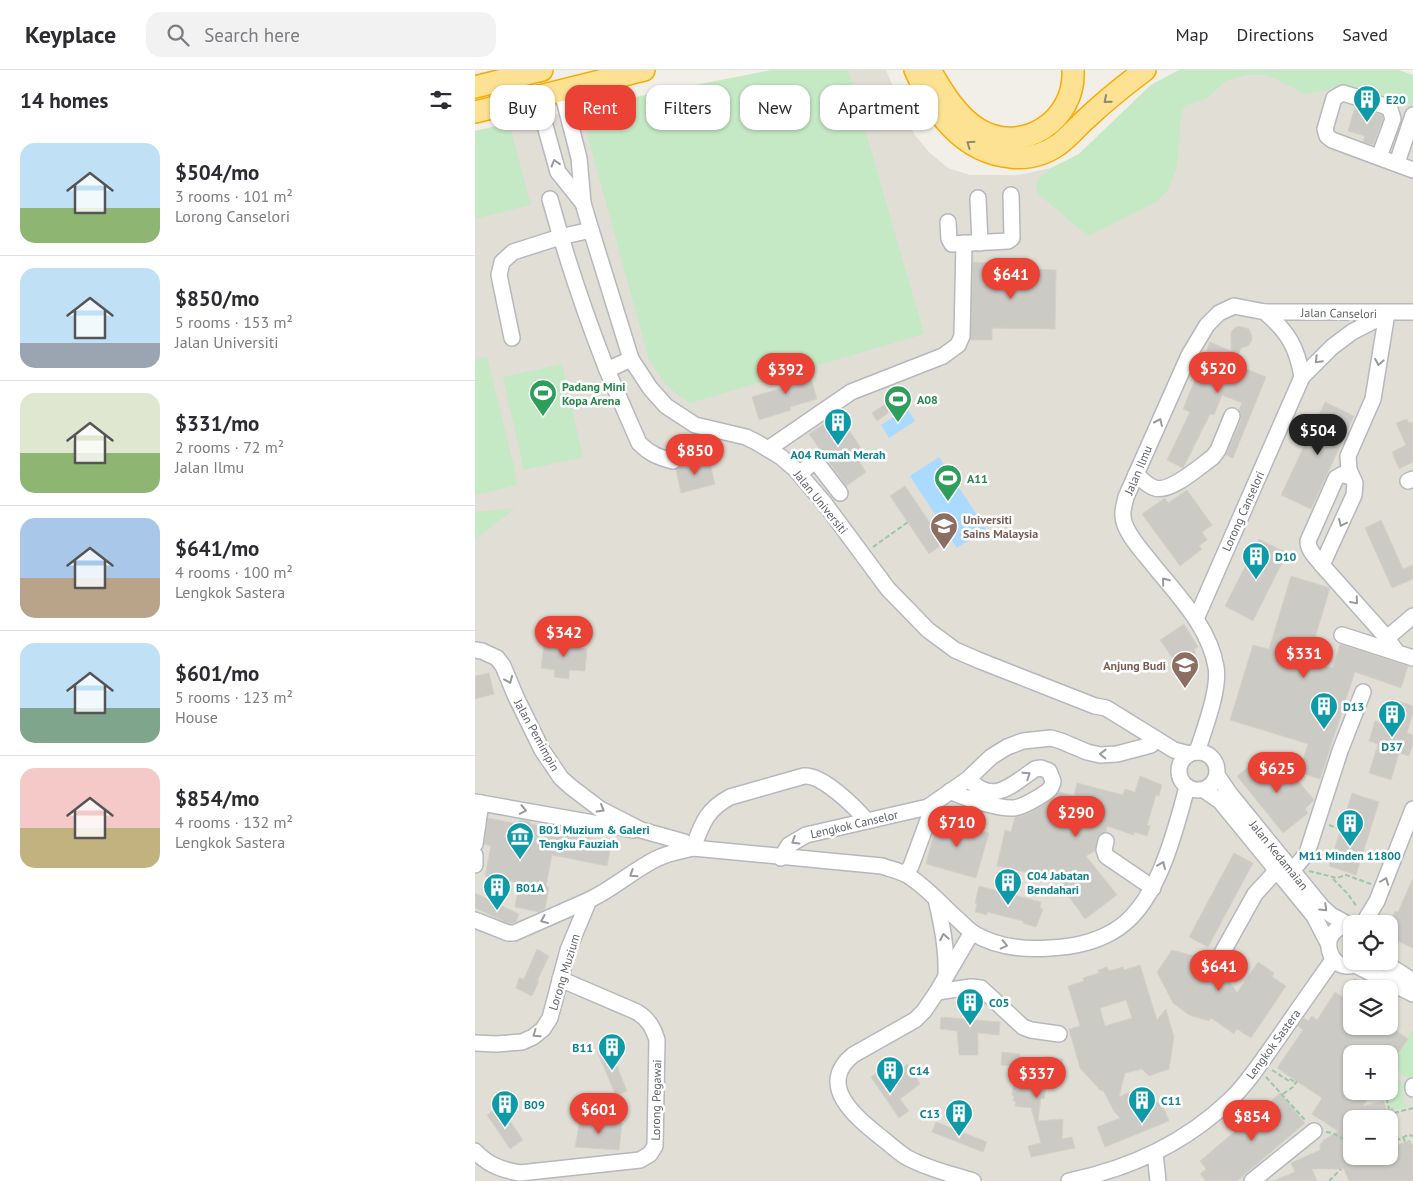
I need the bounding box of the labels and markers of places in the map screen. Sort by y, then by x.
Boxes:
building icon: E20 [1352,84,1382,123]
place label: E20 [1386,92,1406,107]
pin: $641 [981,258,1041,300]
pin: $392 [756,352,816,395]
pin: $520 [1188,352,1248,394]
sports icon: Padang Mini Kopa Arena [528,378,558,417]
place label: Padang Mini Kopa Arena [562,379,626,408]
sports icon: A08 [883,384,913,423]
place label: A08 [917,392,938,407]
building icon: A04 Rumah Merah [823,407,853,446]
pin: $504 [1288,414,1348,456]
pin: $850 [665,434,725,476]
place label: A04 Rumah Merah [790,447,886,462]
sports icon: A11 [933,463,963,502]
place label: A11 [967,471,988,486]
school or university icon: Universiti Sains Malaysia [929,511,959,550]
place label: Universiti Sains Malaysia [963,512,1038,541]
building icon: D10 [1241,541,1271,580]
place label: D10 [1275,549,1297,564]
pin: $342 [534,616,594,658]
pin: $331 [1274,636,1334,679]
school or university icon: Anjung Budi [1170,650,1200,689]
place label: Anjung Budi [1103,658,1166,673]
building icon: D13 [1309,691,1339,730]
place label: D13 [1343,699,1364,714]
building icon: D37 [1377,699,1407,738]
place label: D37 [1381,739,1403,754]
pin: $625 [1247,752,1307,794]
pin: $290 [1046,796,1106,838]
pin: $710 [927,806,987,848]
building icon: M11 Minden 11800 [1335,808,1365,847]
museum icon: B01 Muzium & Galeri Tengku Fauziah [505,821,535,860]
place label: B01 Muzium & Galeri Tengku Fauziah [539,822,650,851]
place label: M11 Minden 11800 [1299,848,1401,863]
building icon: C04 Jabatan Bendahari [993,867,1023,906]
place label: C04 Jabatan Bendahari [1027,868,1089,897]
building icon: B01A [482,872,512,911]
place label: B01A [516,880,545,895]
pin: $641 [1189,950,1249,992]
building icon: C05 [955,987,985,1026]
place label: C05 [989,995,1009,1010]
building icon: B11 [597,1032,627,1071]
place label: B11 [572,1040,593,1055]
building icon: C14 [875,1055,905,1094]
pin: $337 [1007,1056,1067,1099]
place label: C14 [909,1063,930,1078]
building icon: C11 [1127,1085,1157,1124]
building icon: B09 [490,1089,520,1128]
pin: $601 [569,1092,629,1135]
place label: C11 [1161,1093,1181,1108]
place label: B09 [524,1097,545,1112]
building icon: C13 [944,1098,974,1137]
pin: $854 [1222,1100,1282,1142]
place label: C13 [920,1106,940,1121]

